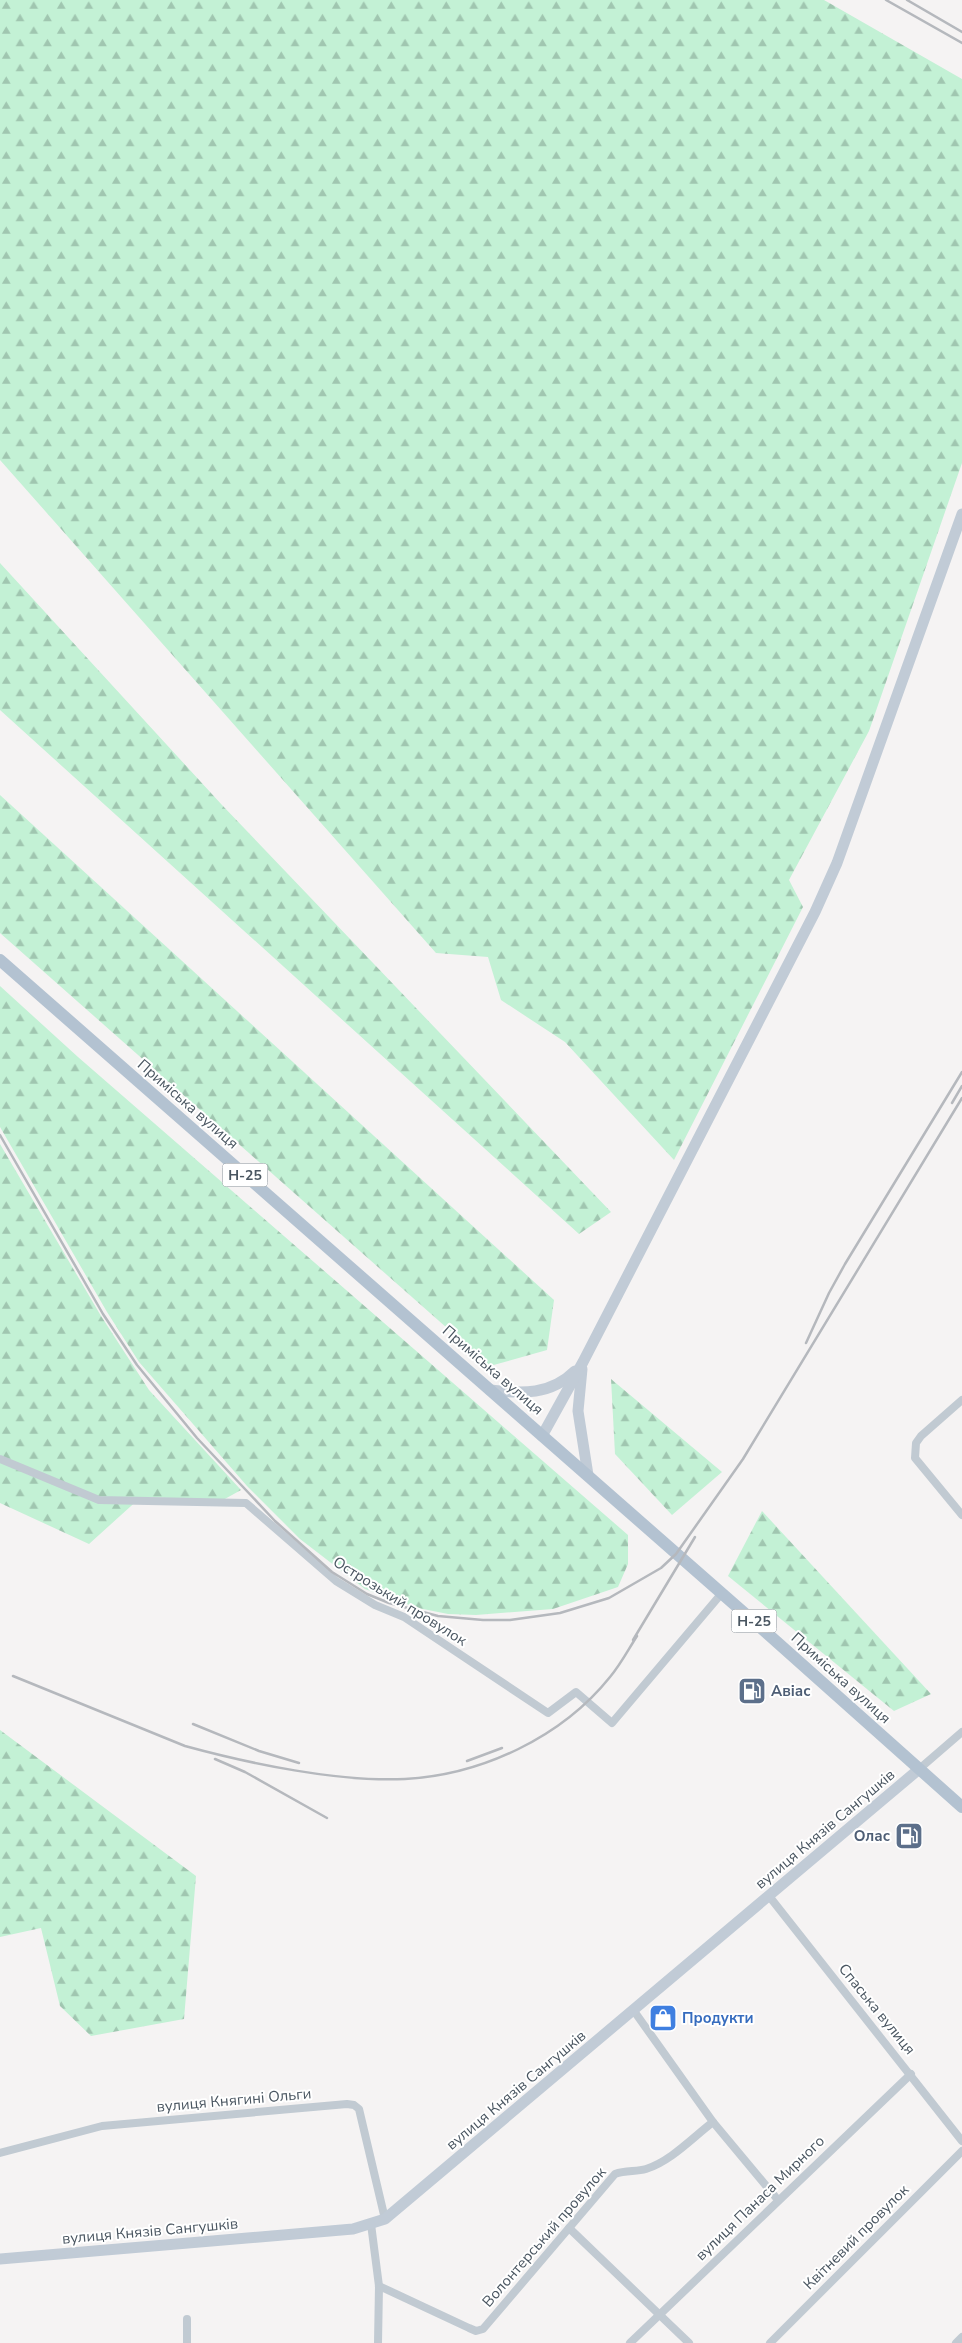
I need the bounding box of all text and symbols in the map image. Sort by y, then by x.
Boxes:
street label: Приміська вулиця [133,1055,243,1153]
road number: Н-25 [222,1164,268,1186]
street label: Приміська вулиця [438,1321,548,1419]
street label: Острозький провулок [329,1552,471,1650]
road number: Н-25 [732,1610,776,1632]
street label: Приміська вулиця [787,1628,895,1728]
fuel station icon: Авіас [737,1676,767,1706]
place label: Авіас [771,1681,810,1701]
street label: вулиця Князів Сангушків [751,1765,899,1893]
fuel station icon: Олас [894,1821,924,1851]
place label: Олас [854,1826,890,1846]
street label: Спаська вулиця [834,1959,920,2059]
shop icon: Продукти [648,2003,678,2033]
place label: Продукти [682,2008,753,2028]
street label: вулиця Князів Сангушків [442,2026,590,2154]
street label: вулиця Княгині Ольги [156,2083,312,2117]
street label: вулиця Панаса Мирного [691,2131,829,2265]
street label: Волонтерський провулок [478,2163,610,2311]
street label: Квітневий провулок [799,2180,913,2294]
street label: вулиця Князів Сангушків [61,2213,239,2249]

